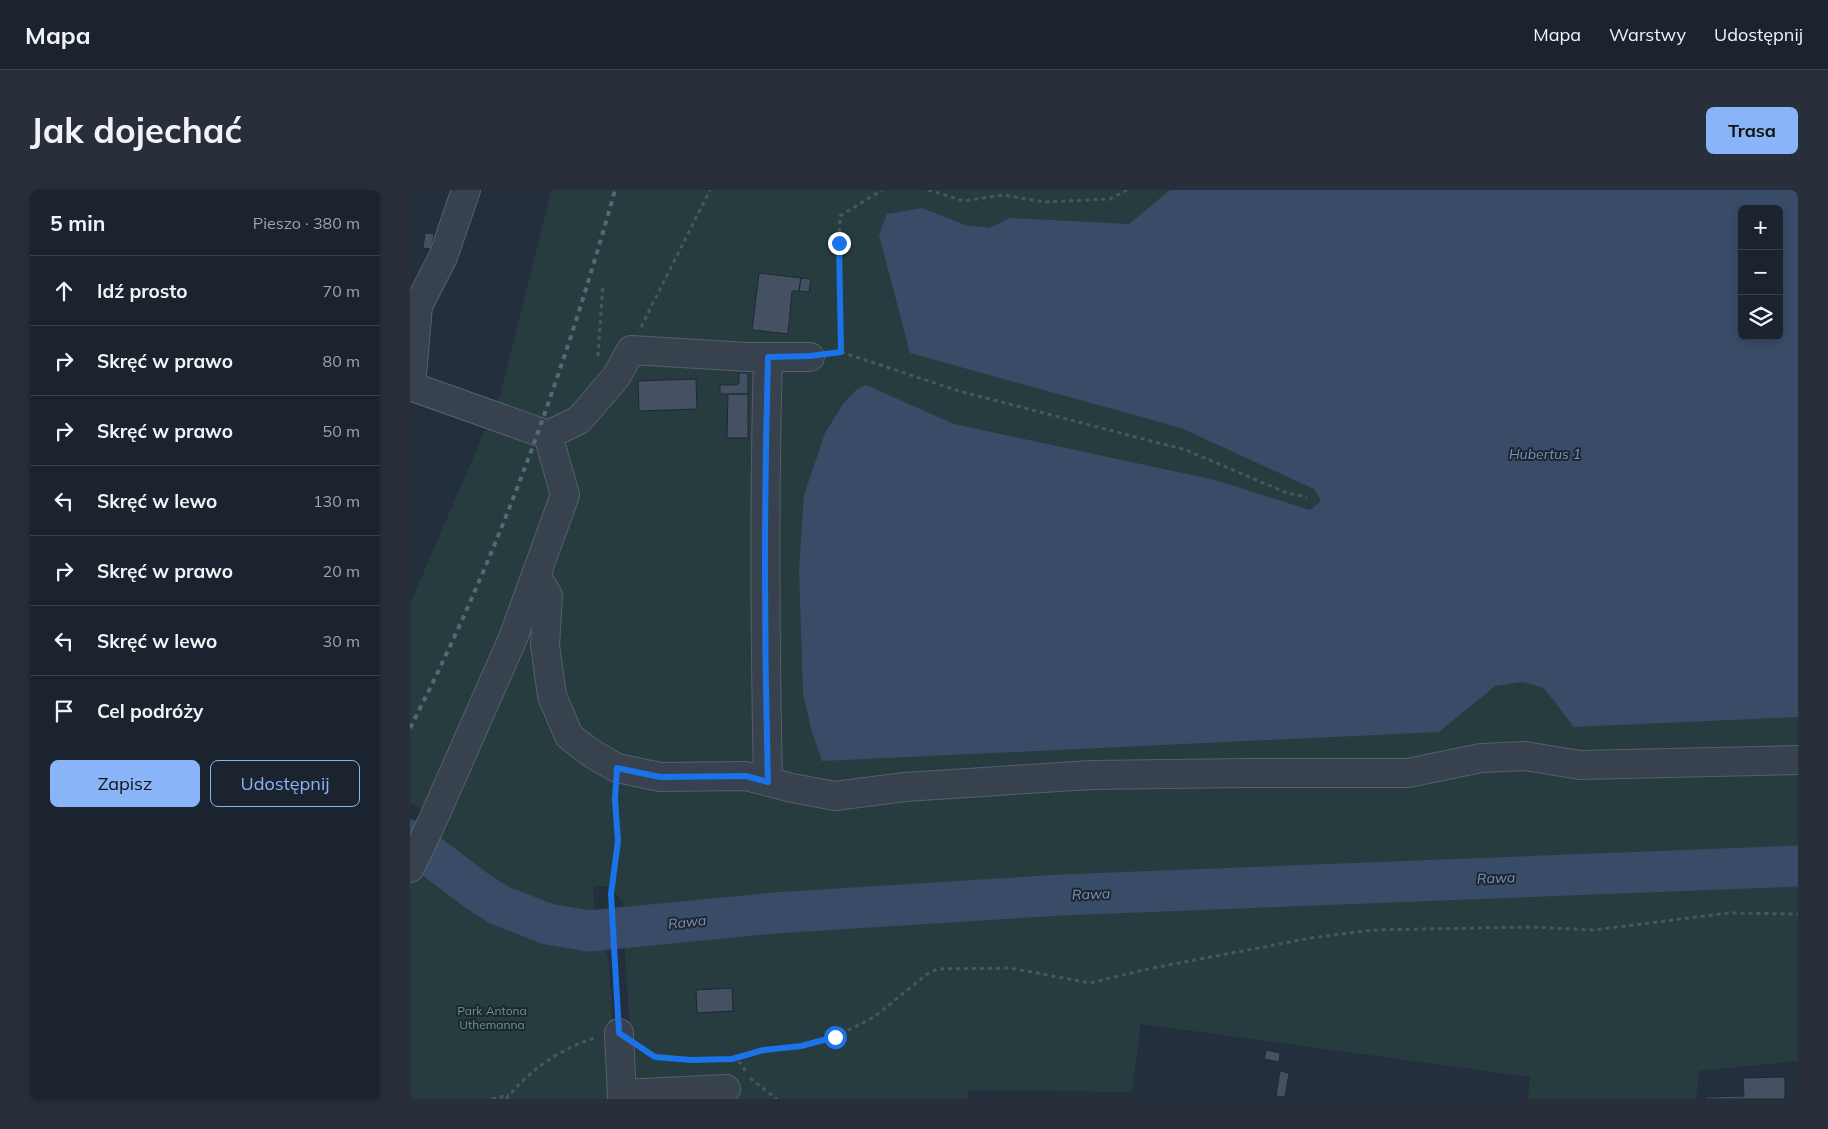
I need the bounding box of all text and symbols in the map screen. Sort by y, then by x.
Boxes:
text: Mapa [25,20,91,50]
text: Mapa [1533,23,1581,46]
text: Warstwy [1609,23,1686,46]
text: Udostępnij [1714,23,1803,46]
button: Trasa [1706,107,1798,154]
text: Jak dojechać [30,108,242,152]
map controls [1738,205,1783,340]
button: + [1738,205,1783,250]
text: 5 min [50,210,105,236]
text: Pieszo · 380 m [253,213,360,233]
route end [828,232,851,255]
button: − [1738,250,1783,295]
icon: ahead [50,277,78,305]
text: Idź prosto [97,279,188,303]
text: 70 m [323,281,360,301]
button: layers [1738,295,1783,340]
icon: right [50,347,78,375]
text: Skręć w prawo [97,349,233,373]
text: 80 m [323,351,360,371]
icon: right [50,417,78,445]
text: Skręć w prawo [97,419,233,443]
text: 50 m [323,421,360,441]
water label: Hubertus 1 [1509,445,1581,463]
icon: left [50,487,78,515]
text: Skręć w lewo [97,489,217,513]
text: 130 m [313,491,360,511]
icon: right [50,557,78,585]
text: Skręć w prawo [97,559,233,583]
text: 20 m [323,561,360,581]
icon: left [50,627,78,655]
text: Skręć w lewo [97,629,217,653]
text: 30 m [323,631,360,651]
icon: arrive [50,697,78,725]
text: Cel podróży [97,699,203,723]
button: Zapisz [50,760,200,807]
button: Udostępnij [210,760,360,807]
water label: Rawa [1476,868,1516,888]
water label: Rawa [1071,884,1111,904]
water label: Rawa [667,911,707,933]
park label: Park Antona Uthemanna [457,1003,527,1032]
route start [824,1026,847,1049]

